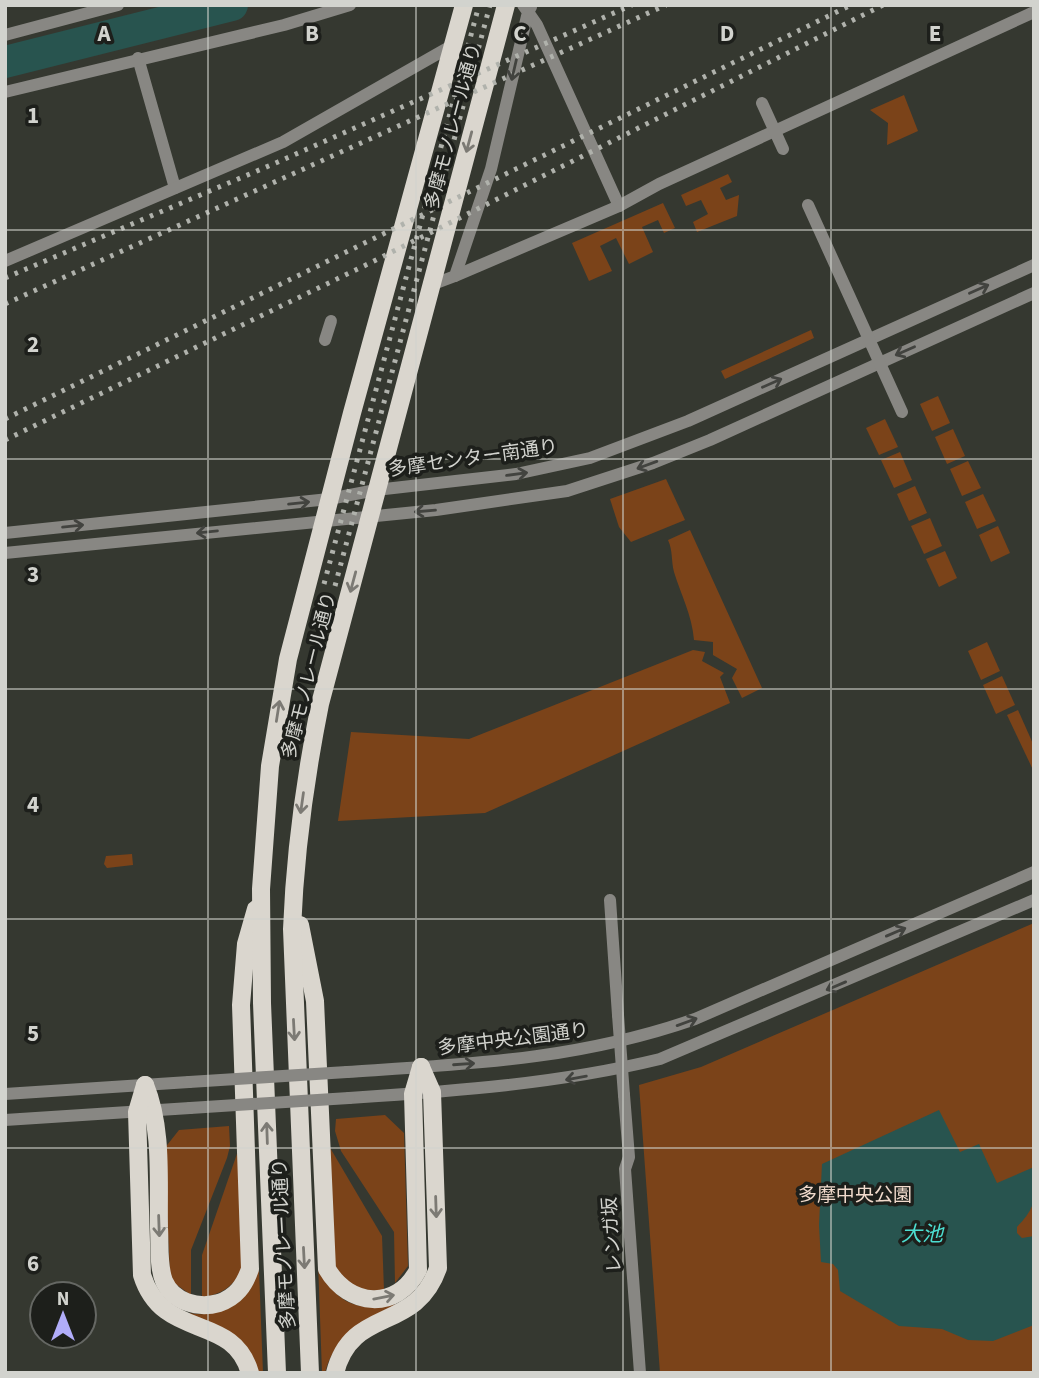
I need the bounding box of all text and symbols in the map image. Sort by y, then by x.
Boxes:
text: A [96,17,111,50]
text: B [305,17,319,50]
text: C [513,17,527,50]
text: D [720,17,734,50]
text: E [929,17,941,50]
street label: 多摩モノレール通り [418,40,489,212]
one-way arrow [507,59,520,81]
text: 1 [27,99,39,132]
one-way arrow [462,130,475,153]
one-way arrow [968,282,989,296]
text: 2 [27,328,39,361]
one-way arrow [895,345,916,358]
one-way arrow [761,376,782,389]
street label: 多摩センター南通り [387,433,560,484]
one-way arrow [637,460,659,472]
one-way arrow [505,467,528,480]
one-way arrow [288,496,310,509]
one-way arrow [414,505,437,518]
one-way arrow [61,520,84,533]
one-way arrow [196,526,219,539]
text: 3 [27,558,39,591]
one-way arrow [346,570,359,593]
street label: 多摩モノレール通り [276,589,343,762]
one-way arrow [272,700,285,723]
text: 4 [27,788,39,821]
one-way arrow [295,792,308,814]
one-way arrow [885,925,906,938]
one-way arrow [826,980,847,993]
one-way arrow [675,1015,697,1027]
text: 5 [27,1017,39,1050]
street label: 多摩中央公園通り [436,1017,590,1062]
one-way arrow [288,1019,301,1042]
one-way arrow [453,1058,476,1071]
one-way arrow [566,1071,588,1085]
one-way arrow [261,1122,274,1145]
street label: 多摩モノレール通り [267,1158,302,1330]
park label: 多摩中央公園 [798,1182,912,1209]
one-way arrow [430,1195,443,1218]
street label: レンガ坂 [596,1196,629,1274]
one-way arrow [152,1214,166,1237]
water label: 大池 [901,1219,945,1249]
one-way arrow [298,1246,311,1269]
text: 6 [27,1247,39,1280]
north arrow [28,1280,98,1350]
text: N [57,1286,69,1313]
one-way arrow [372,1290,395,1304]

